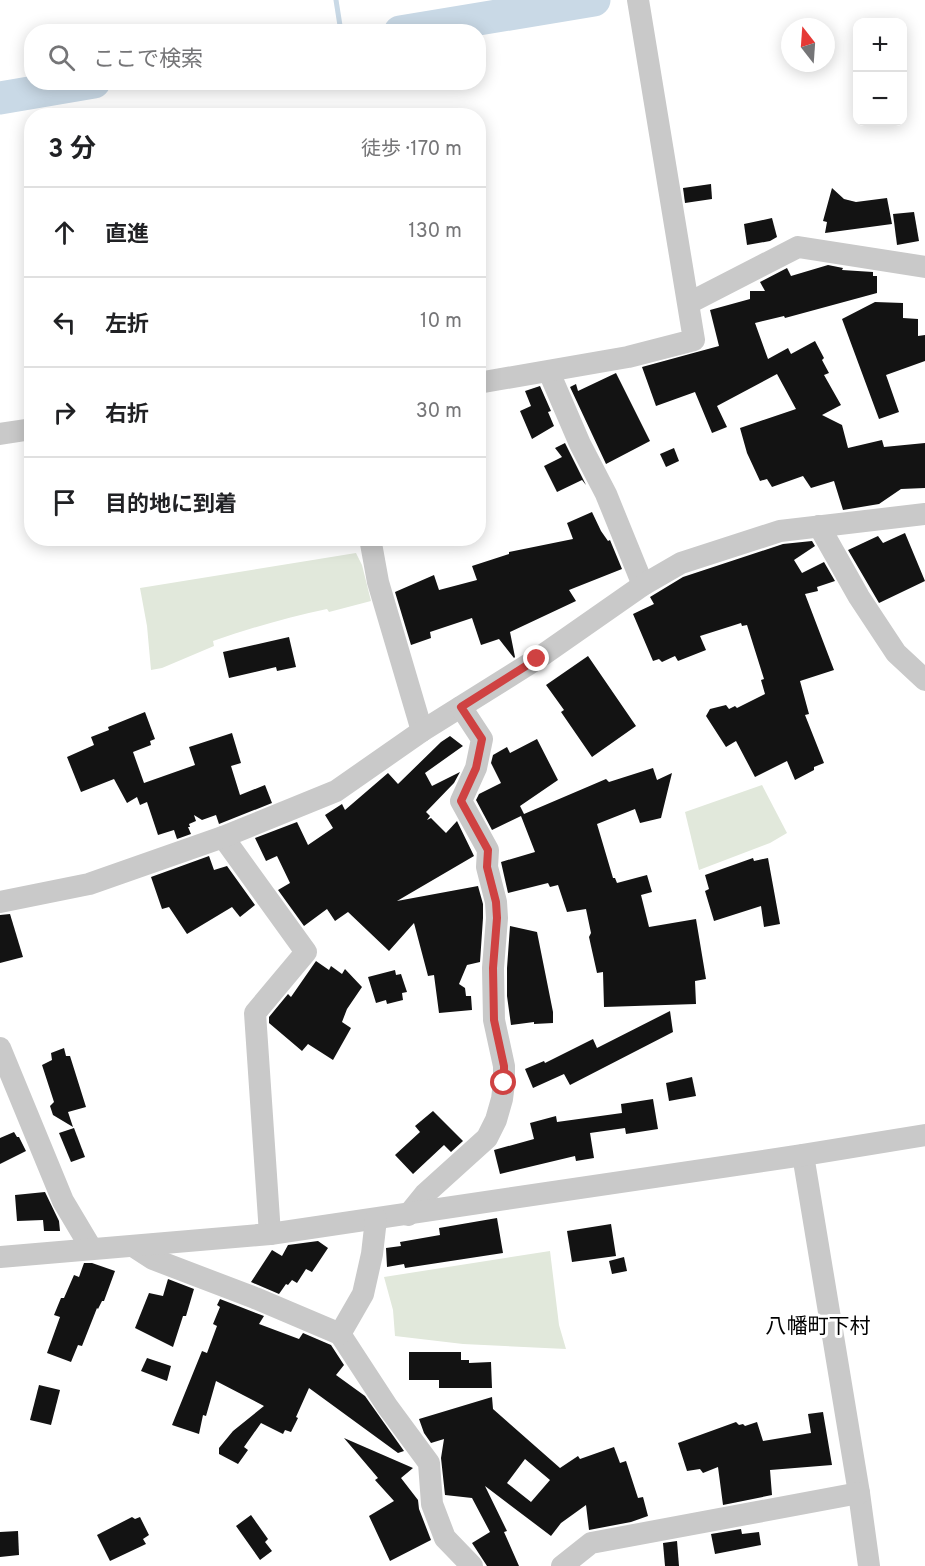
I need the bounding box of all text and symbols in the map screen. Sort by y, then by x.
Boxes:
north arrow [781,18,835,72]
map controls [853,18,907,126]
button: + [853,18,907,72]
search box [24,24,486,90]
icon: search [45,41,78,74]
text: ここで検索 [93,47,203,74]
button: − [853,72,907,126]
text: 3 分 [48,134,96,167]
text: 徒歩 · 170 m [361,137,462,163]
icon: ahead [48,216,81,249]
text: 130 m [408,219,462,245]
text: 直進 [105,222,149,249]
icon: left [48,306,81,339]
text: 10 m [420,309,462,335]
text: 左折 [105,312,149,339]
icon: right [48,396,81,429]
text: 30 m [416,399,462,425]
text: 右折 [105,402,149,429]
icon: arrive [48,486,81,519]
text: 目的地に到着 [105,492,237,519]
route end [523,645,549,671]
route start [490,1069,516,1095]
district label: 八幡町下村 [766,1314,871,1341]

